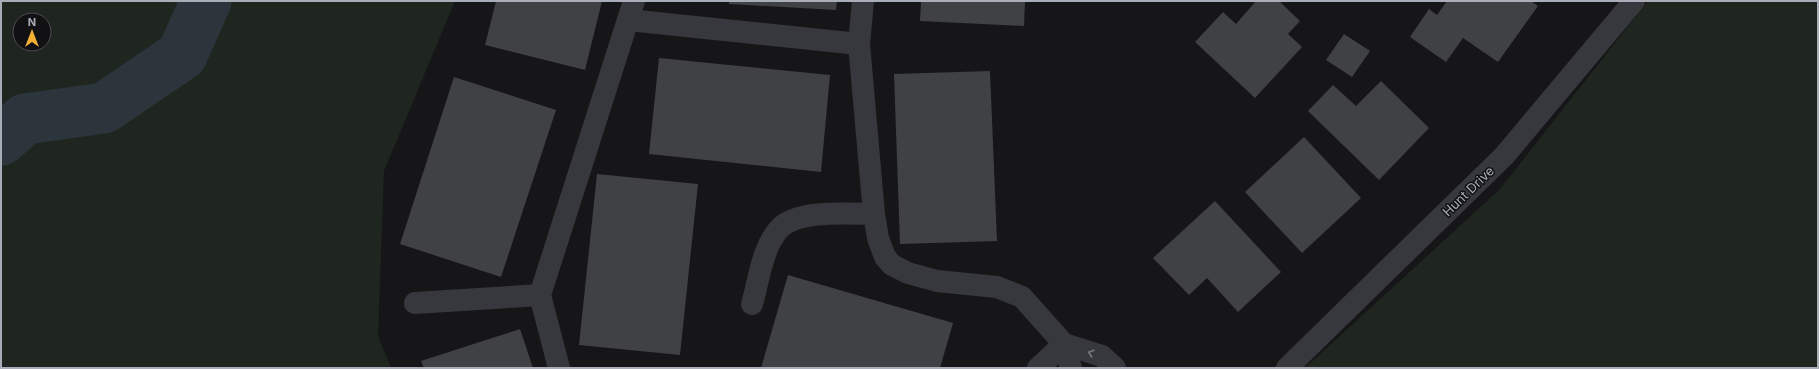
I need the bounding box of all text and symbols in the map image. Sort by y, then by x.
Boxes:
north arrow [12,12,52,52]
text: N [28,15,36,29]
street label: Hunt Drive [1439,163,1497,219]
one-way arrow [1088,349,1095,358]

